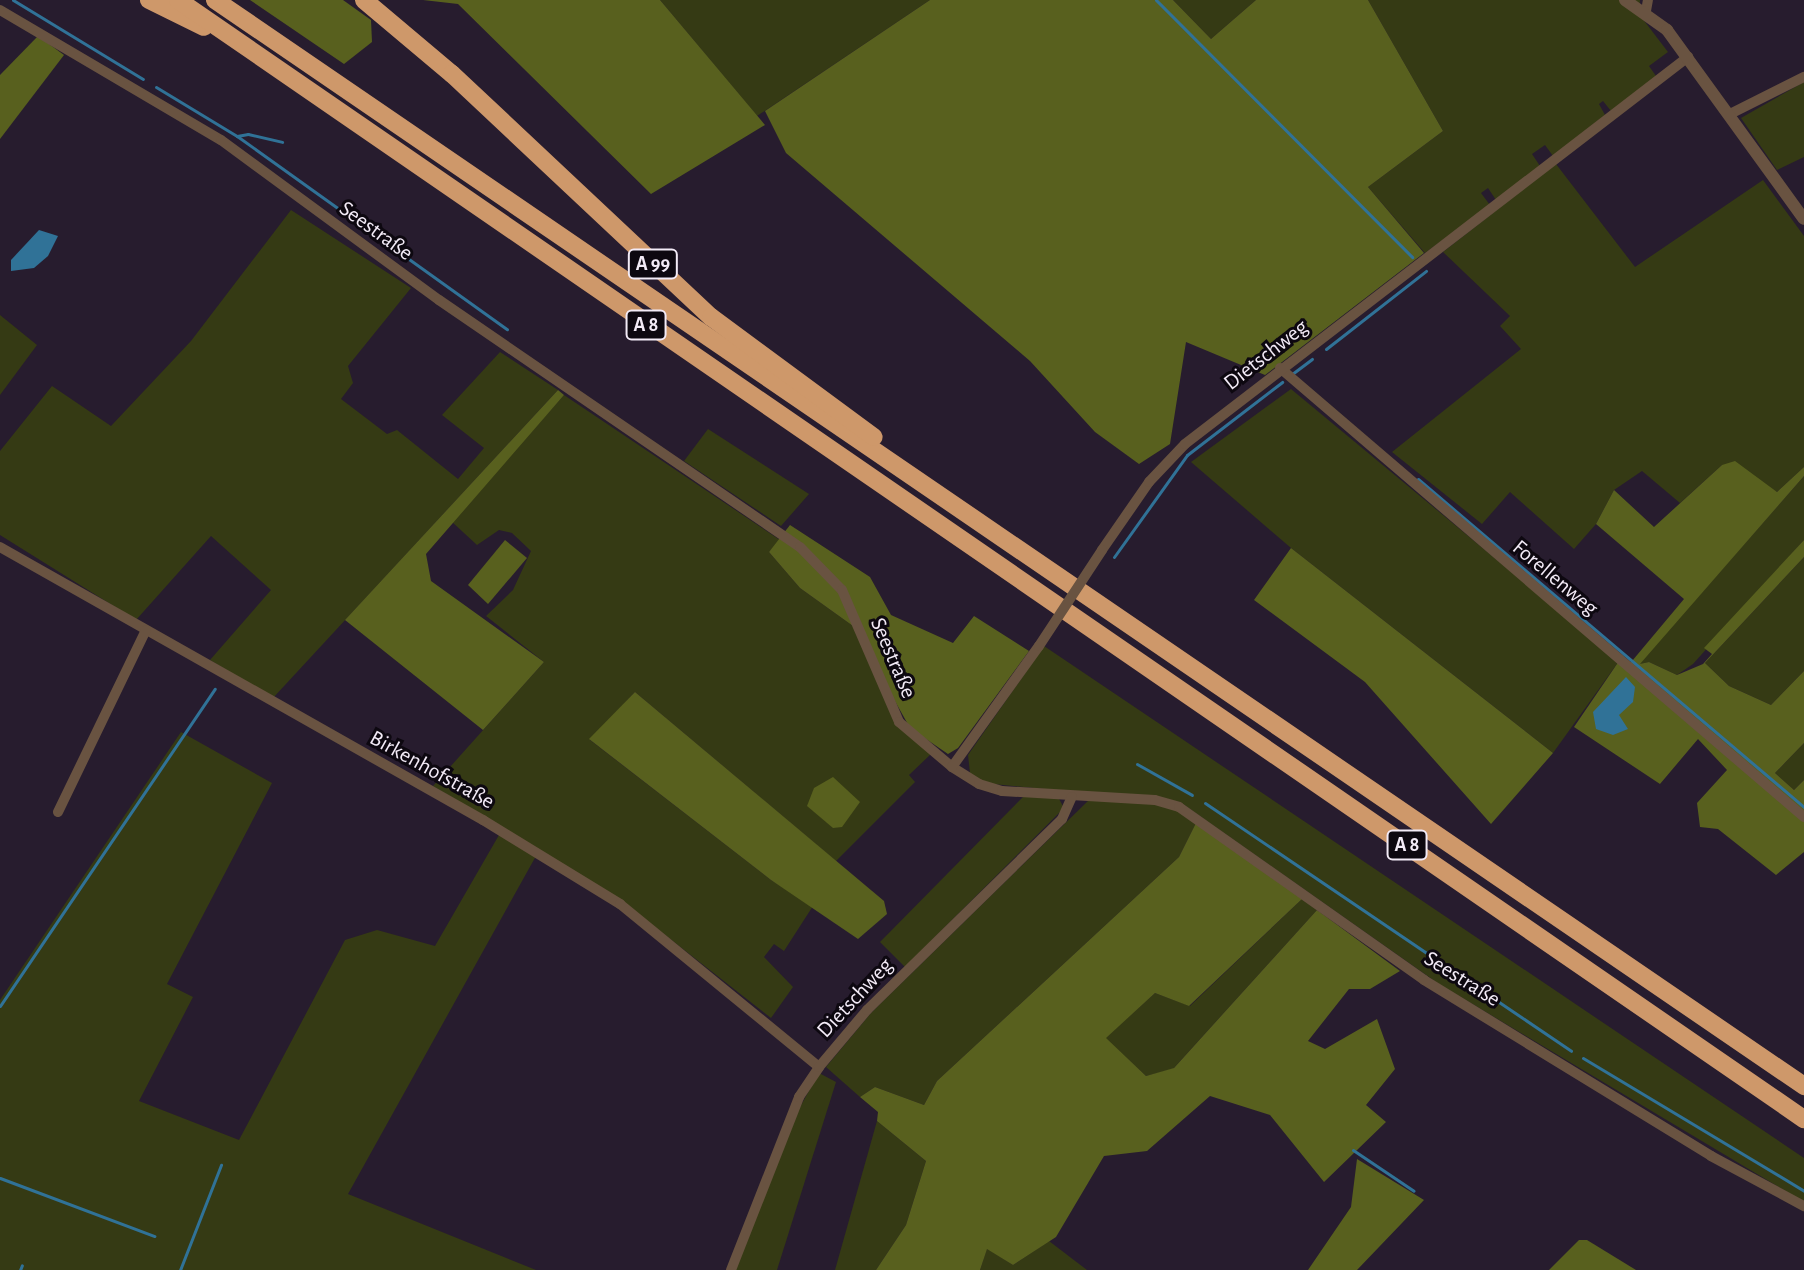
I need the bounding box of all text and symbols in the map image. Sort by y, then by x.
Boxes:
street label: Seestraße [334,195,418,267]
road number: A 99 [627,248,679,280]
road number: A 8 [624,309,668,341]
street label: Dietschweg [1219,314,1313,396]
street label: Forellenweg [1507,535,1603,621]
street label: Seestraße [864,614,922,702]
street label: Birkenhofstraße [365,725,499,815]
road number: A 8 [1385,829,1429,861]
street label: Seestraße [1419,945,1505,1013]
street label: Dietschweg [811,953,899,1043]

